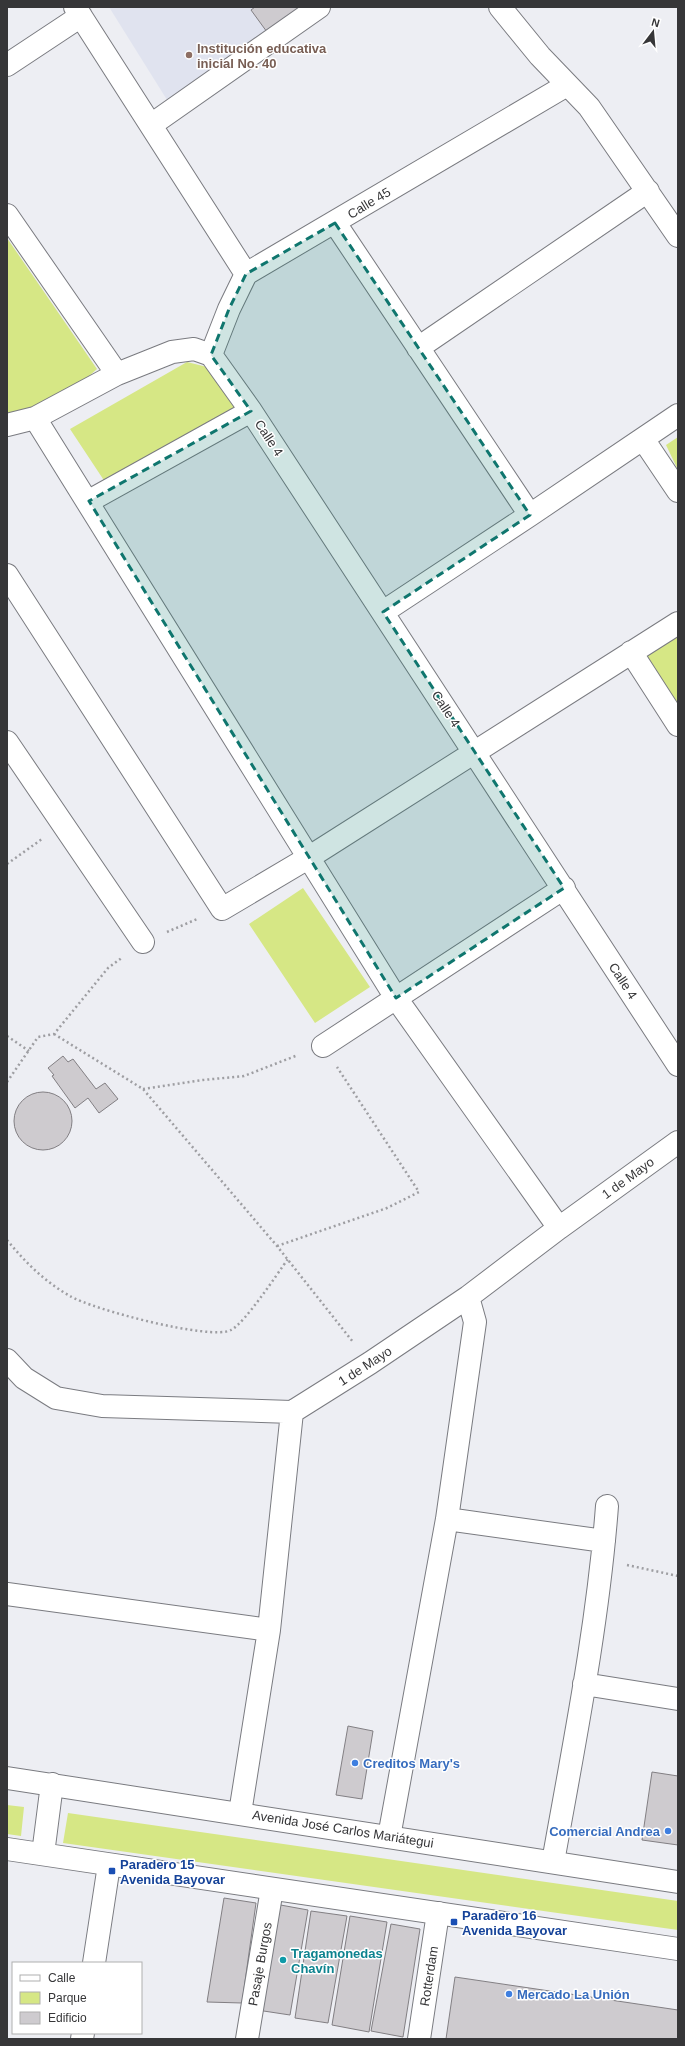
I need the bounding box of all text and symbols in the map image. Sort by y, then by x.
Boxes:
north arrow [633,12,673,52]
text: N [650,16,661,29]
place label: Institución educativa inicial No. 40 [197,41,327,71]
marker: Institución educativa inicial No. 40 [184,50,194,60]
street label: Calle 45 [345,184,393,222]
street label: Calle 4 [252,417,286,459]
street label: Calle 4 [429,688,463,730]
street label: Calle 4 [606,960,640,1002]
street label: 1 de Mayo [599,1154,657,1202]
street label: 1 de Mayo [335,1343,395,1389]
place label: Creditos Mary's [363,1756,460,1771]
marker: Creditos Mary's [350,1758,360,1768]
street label: Avenida José Carlos Mariátegui [251,1807,435,1851]
place label: Comercial Andrea [549,1824,661,1839]
marker: Comercial Andrea [663,1826,673,1836]
place label: Paradero 15 Avenida Bayovar [120,1857,225,1887]
marker: Paradero 15 Avenida Bayovar [107,1866,117,1876]
place label: Paradero 16 Avenida Bayovar [462,1908,567,1938]
marker: Paradero 16 Avenida Bayovar [449,1917,459,1927]
street label: Pasaje Burgos [245,1921,275,2007]
street label: Rotterdam [417,1945,441,2007]
place label: Tragamonedas Chavín [291,1946,383,1976]
marker: Tragamonedas Chavín [278,1955,288,1965]
legend [12,1962,142,2034]
text: Calle [48,1971,76,1985]
place label: Mercado La Unión [517,1987,630,2002]
marker: Mercado La Unión [504,1989,514,1999]
text: Parque [48,1991,87,2005]
text: Edificio [48,2011,87,2025]

